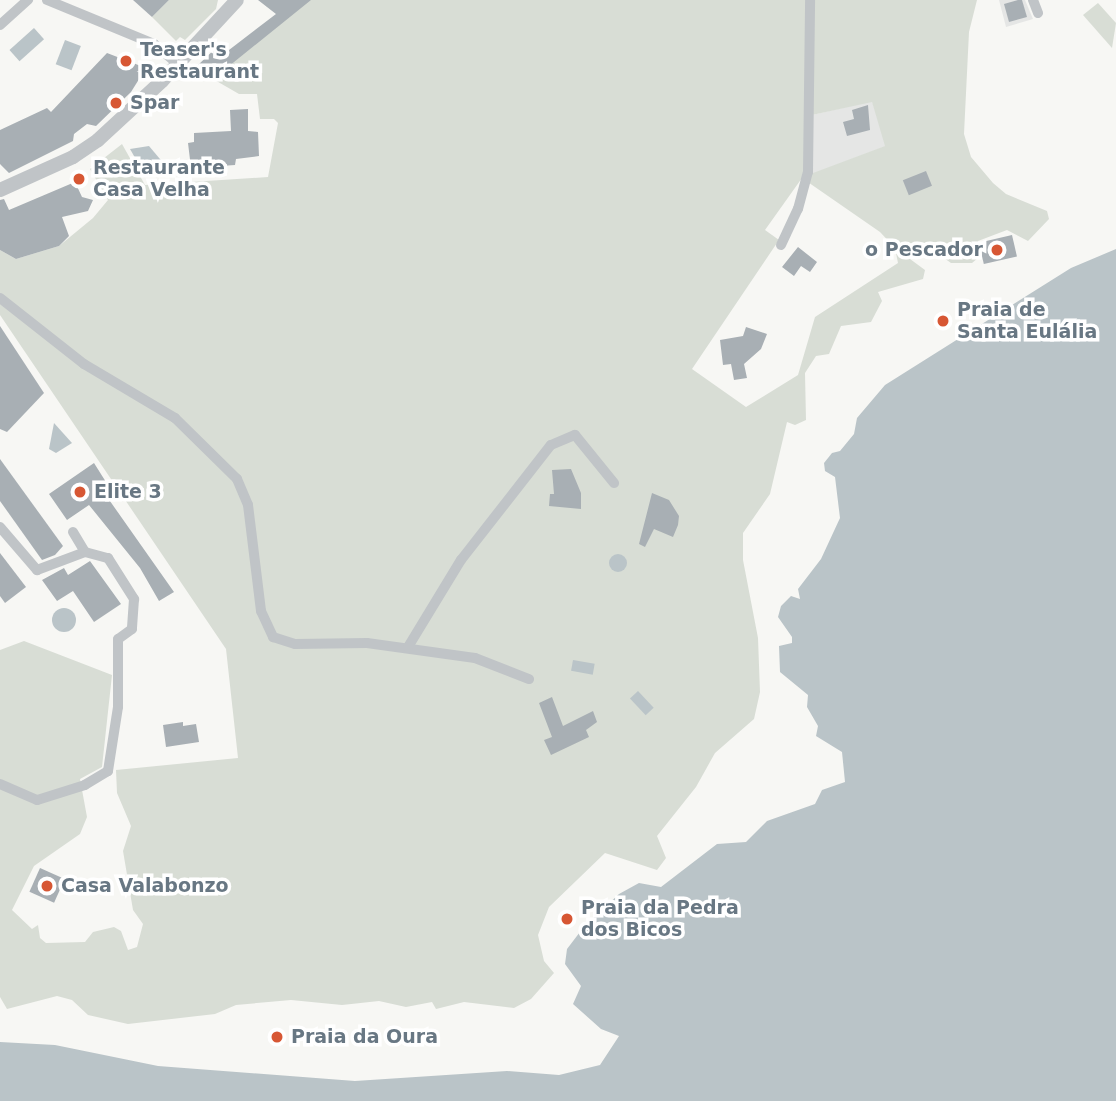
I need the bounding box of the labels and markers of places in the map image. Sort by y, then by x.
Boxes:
place label: Teaser's Restaurant [140,39,259,83]
marker: Teaser's Restaurant [118,53,134,69]
place label: Spar [130,92,179,114]
marker: Spar [108,95,124,111]
place label: Restaurante Casa Velha [93,157,225,201]
marker: Restaurante Casa Velha [71,171,87,187]
place label: o Pescador [865,239,983,261]
marker: o Pescador [989,242,1005,258]
place label: Praia de Santa Eulália [957,299,1097,343]
marker: Praia de Santa Eulália [935,313,951,329]
place label: Elite 3 [94,481,162,503]
marker: Elite 3 [72,484,88,500]
place label: Casa Valabonzo [61,875,229,897]
marker: Casa Valabonzo [39,878,55,894]
place label: Praia da Pedra dos Bicos [581,897,739,941]
marker: Praia da Pedra dos Bicos [559,911,575,927]
place label: Praia da Oura [291,1026,438,1048]
marker: Praia da Oura [269,1029,285,1045]

